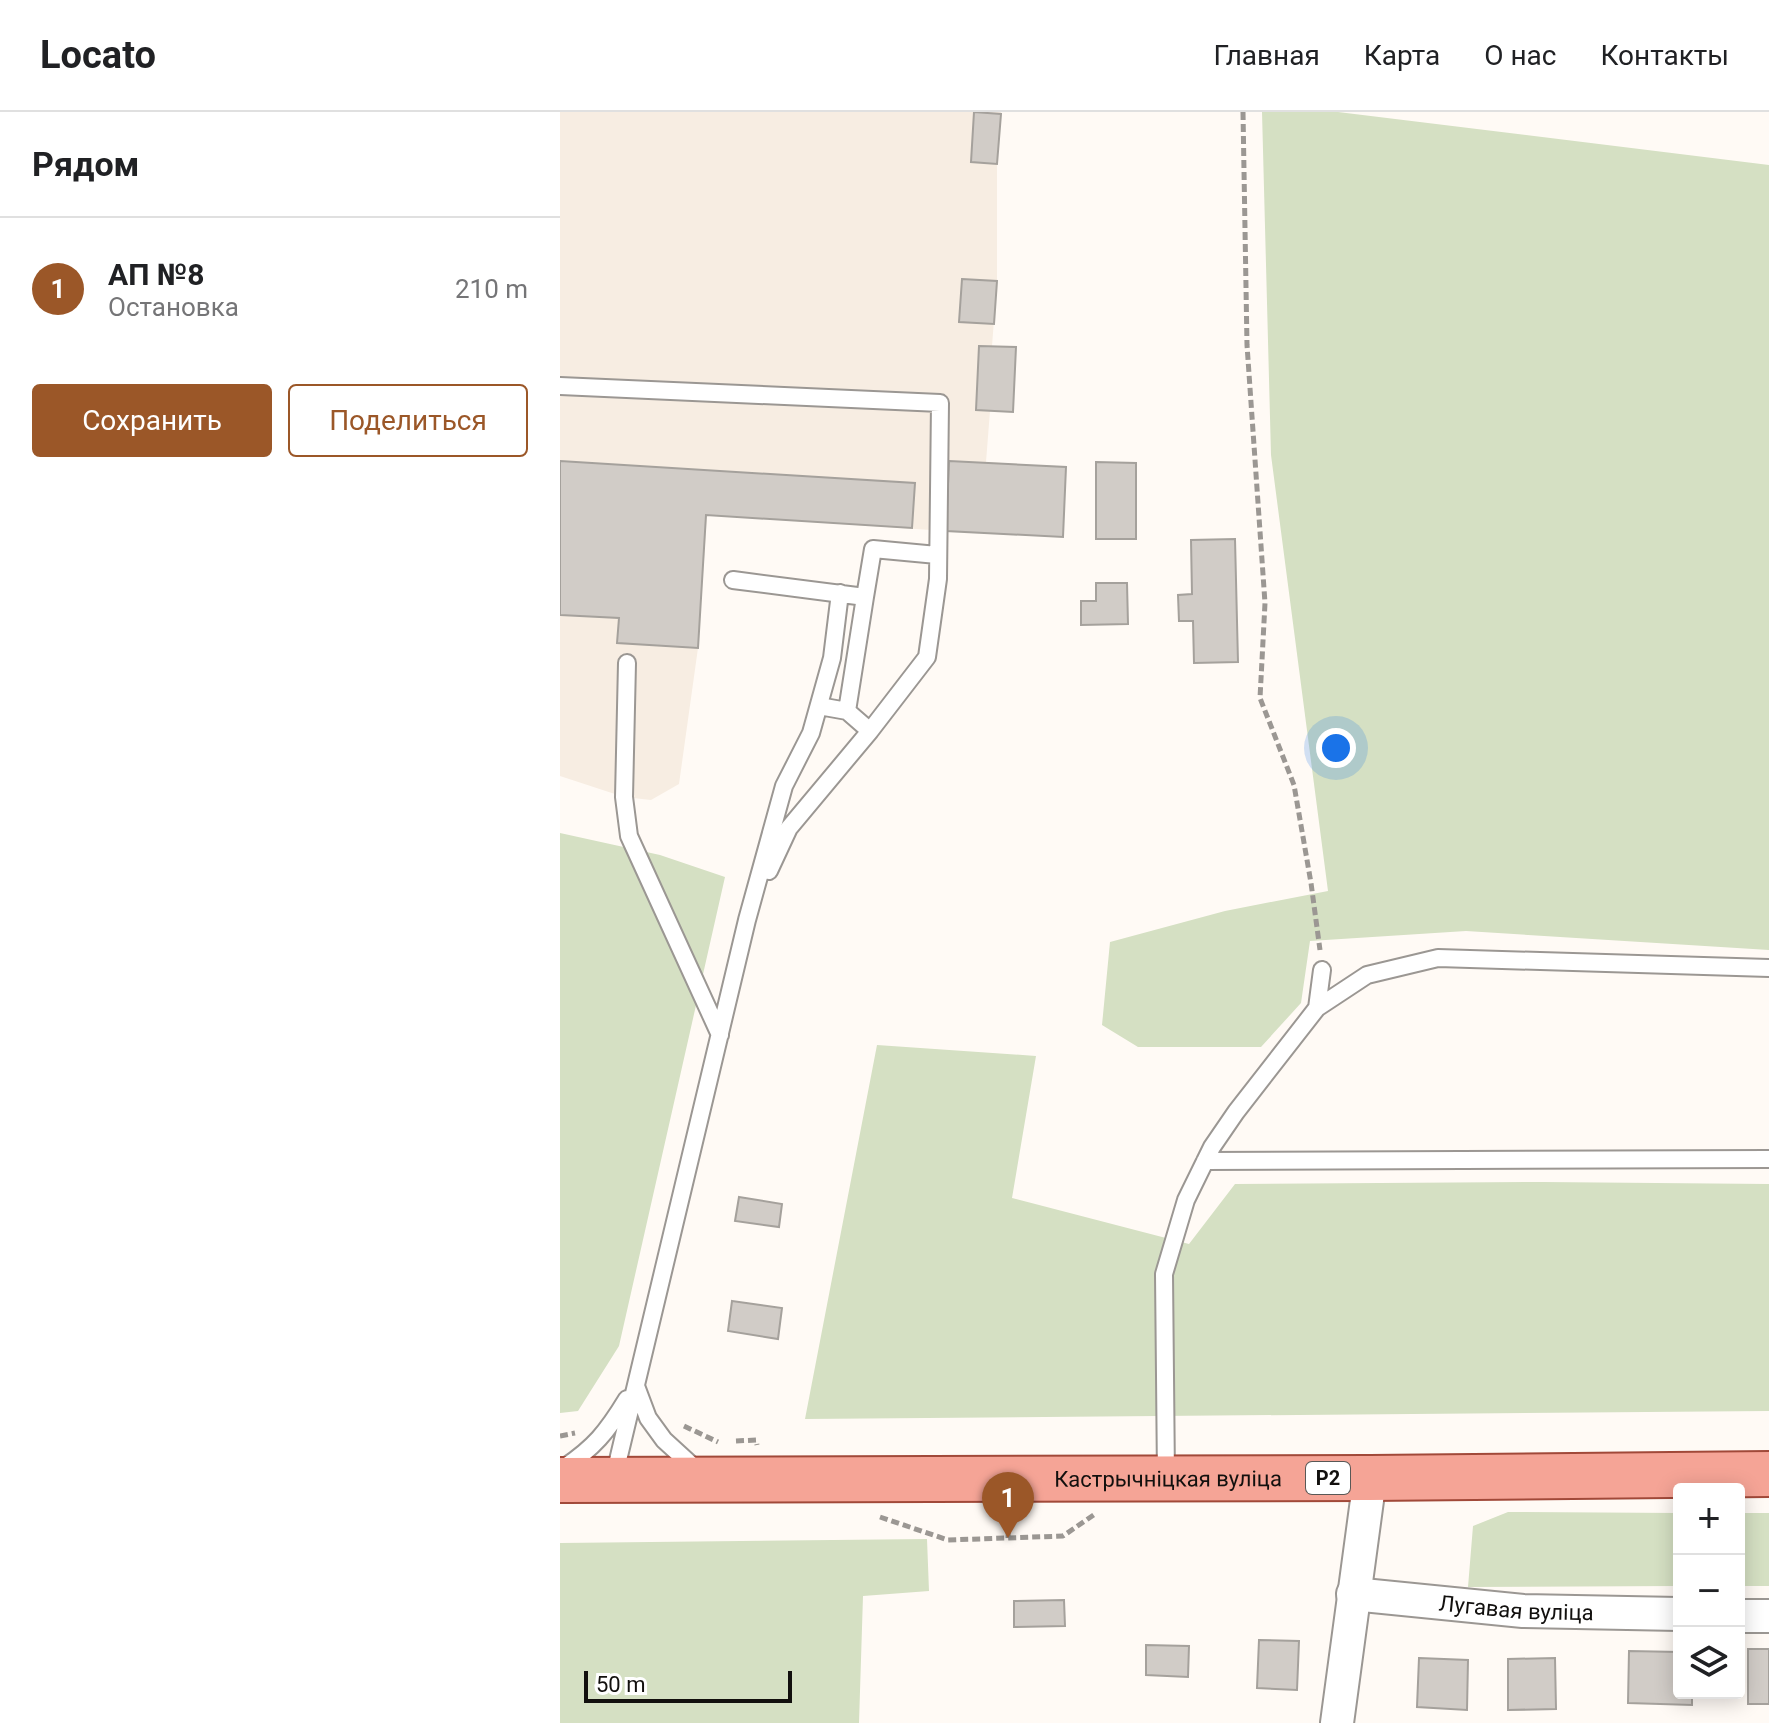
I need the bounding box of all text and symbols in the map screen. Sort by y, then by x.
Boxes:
text: Locato [40,33,156,77]
text: Главная [1213,39,1320,72]
text: Карта [1364,39,1440,72]
text: О нас [1484,39,1556,72]
text: Контакты [1600,39,1729,72]
text: Рядом [32,144,139,184]
text: АП №8 [108,257,204,292]
text: 1 [51,274,65,304]
text: 210 m [455,274,528,304]
text: Остановка [108,292,239,322]
button: Сохранить [32,384,272,457]
button: Поделиться [288,384,528,457]
your location [1316,728,1356,768]
road number: Р2 [1306,1462,1350,1494]
street label: Кастрычніцкая вуліца [1054,1466,1282,1492]
pin: 1 [982,1472,1034,1538]
map controls [1673,1483,1745,1699]
button: + [1673,1483,1745,1555]
button: − [1673,1555,1745,1627]
street label: Лугавая вуліца [1438,1591,1594,1625]
button: layers [1673,1627,1745,1699]
scale bar [584,1667,792,1703]
text: 50 m [596,1672,645,1697]

